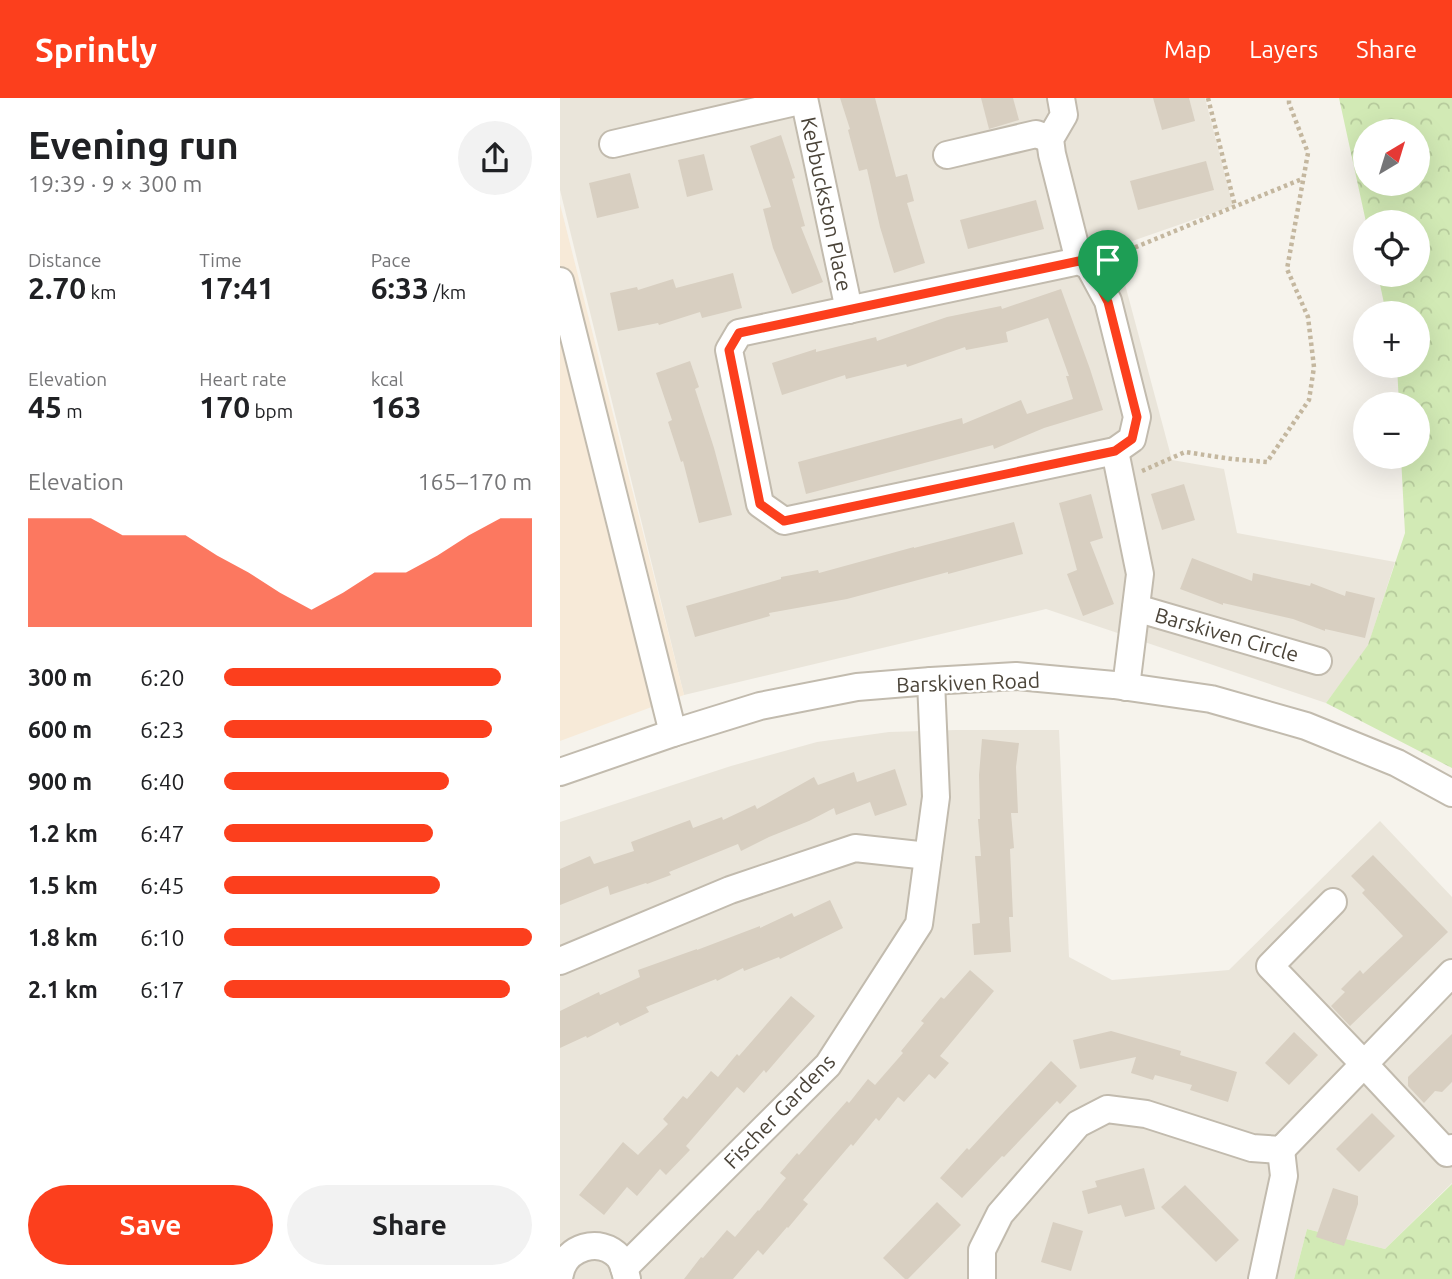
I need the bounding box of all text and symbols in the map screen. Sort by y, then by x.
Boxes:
text: Sprintly [35,31,157,68]
text: Map [1164,36,1211,63]
text: Layers [1249,36,1318,63]
text: Share [1356,36,1417,63]
street label: Kebbuckston Place [797,115,857,293]
north arrow [1353,119,1430,196]
map controls [1353,119,1430,469]
button: share [458,121,532,195]
text: Evening run [28,124,239,166]
text: 19:39 · 9 × 300 m [28,171,202,196]
button: locate [1353,210,1430,287]
pin [1078,230,1138,302]
icon: arrive [1089,241,1127,279]
text: Distance [28,249,102,271]
text: Time [199,249,242,271]
text: Pace [371,249,411,271]
text: 2.70 [28,271,86,305]
text: 17:41 [199,271,274,305]
text: 6:33 [371,271,429,305]
text: km [86,281,116,303]
text: /km [429,281,466,303]
button: + [1353,301,1430,378]
text: Elevation [28,368,107,390]
text: Heart rate [199,368,287,390]
text: kcal [371,368,403,390]
text: 45 [28,390,62,424]
text: 170 [199,390,250,424]
text: 163 [371,390,421,424]
button: − [1353,392,1430,469]
text: m [62,400,83,422]
text: bpm [250,400,293,422]
text: Elevation [28,469,124,494]
text: 165–170 m [418,469,532,494]
street label: Barskiven Circle [1152,602,1302,666]
text: 300 m [28,665,92,690]
text: 6:20 [140,665,185,690]
street label: Barskiven Road [896,667,1040,697]
text: 600 m [28,717,92,742]
text: 6:23 [140,717,185,742]
text: 900 m [28,769,92,794]
text: 6:40 [140,769,185,794]
text: 1.2 km [28,821,98,846]
text: 6:47 [140,821,185,846]
text: 1.5 km [28,873,98,898]
text: 6:45 [140,873,185,898]
text: 1.8 km [28,925,98,950]
text: 6:10 [140,925,185,950]
text: 2.1 km [28,977,98,1002]
text: 6:17 [140,977,185,1002]
street label: Fischer Gardens [719,1049,839,1173]
button: Save [28,1185,273,1265]
button: Share [287,1185,532,1265]

